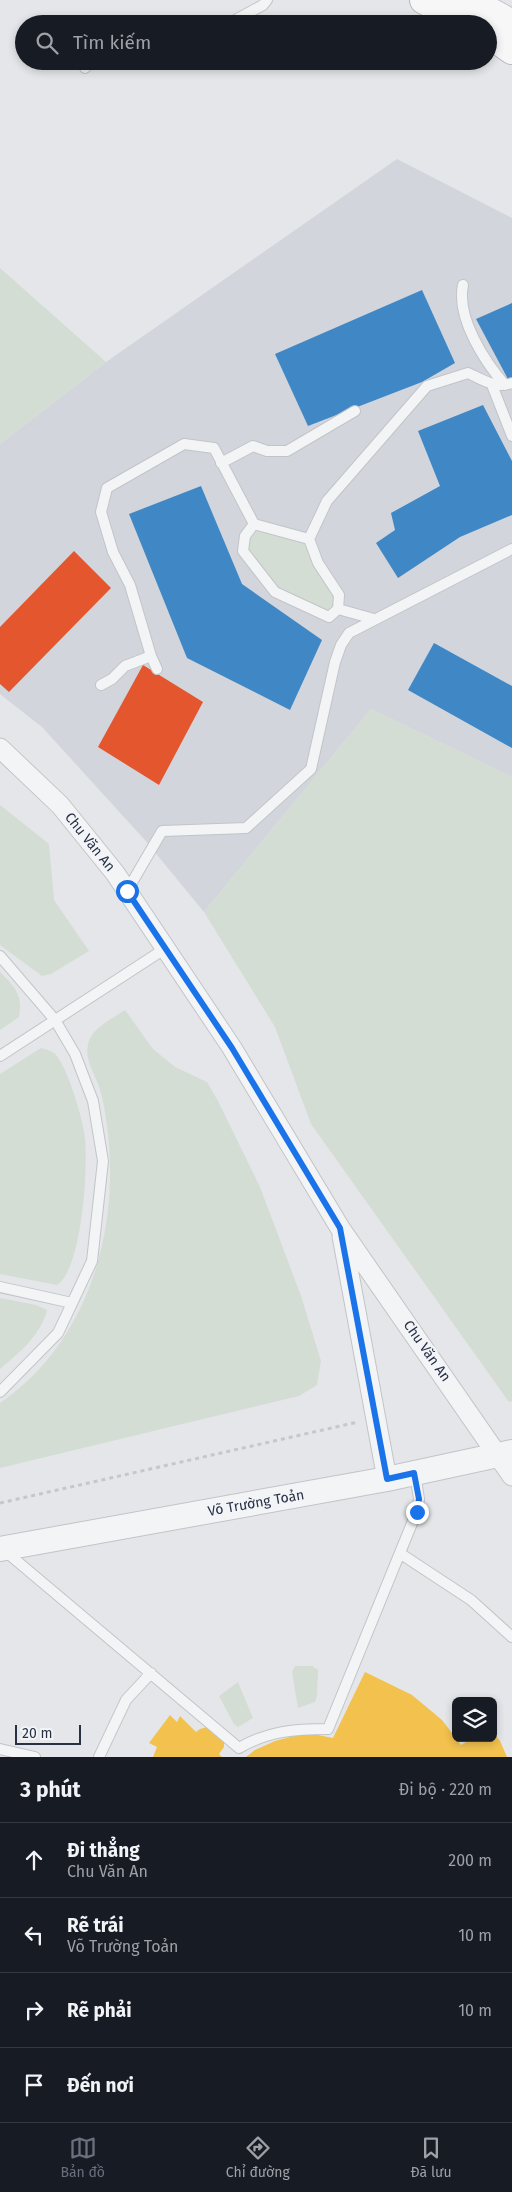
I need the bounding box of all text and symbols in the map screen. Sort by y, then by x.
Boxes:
search box [15,15,497,70]
icon: search [33,29,61,57]
text: Tìm kiếm [73,31,151,54]
street label: Chu Văn An [61,809,119,875]
route start [116,880,139,903]
street label: Chu Văn An [400,1317,454,1385]
street label: Võ Trường Toản [206,1486,306,1520]
route end [406,1501,429,1524]
map controls [452,1697,497,1742]
button: layers [452,1697,497,1742]
scale bar [15,1722,81,1745]
text: 20 m [22,1725,52,1742]
text: 3 phút [20,1777,81,1803]
text: Đi bộ · 220 m [399,1780,492,1799]
text: Đi thẳng [67,1839,140,1862]
icon: ahead [20,1846,48,1874]
text: 200 m [448,1851,492,1870]
text: Chu Văn An [67,1862,148,1881]
text: Rẽ trái [67,1914,124,1937]
icon: left [20,1921,48,1949]
text: 10 m [458,1926,492,1945]
text: Võ Trường Toản [67,1937,178,1956]
icon: right [20,1996,48,2024]
text: Rẽ phải [67,1999,132,2022]
text: 10 m [458,2001,492,2020]
icon: arrive [20,2071,48,2099]
text: Đến nơi [67,2074,134,2097]
tab: Bản đồ [60,2134,105,2181]
tab: Chỉ đường [226,2134,290,2181]
tab: Đã lưu [411,2134,452,2181]

